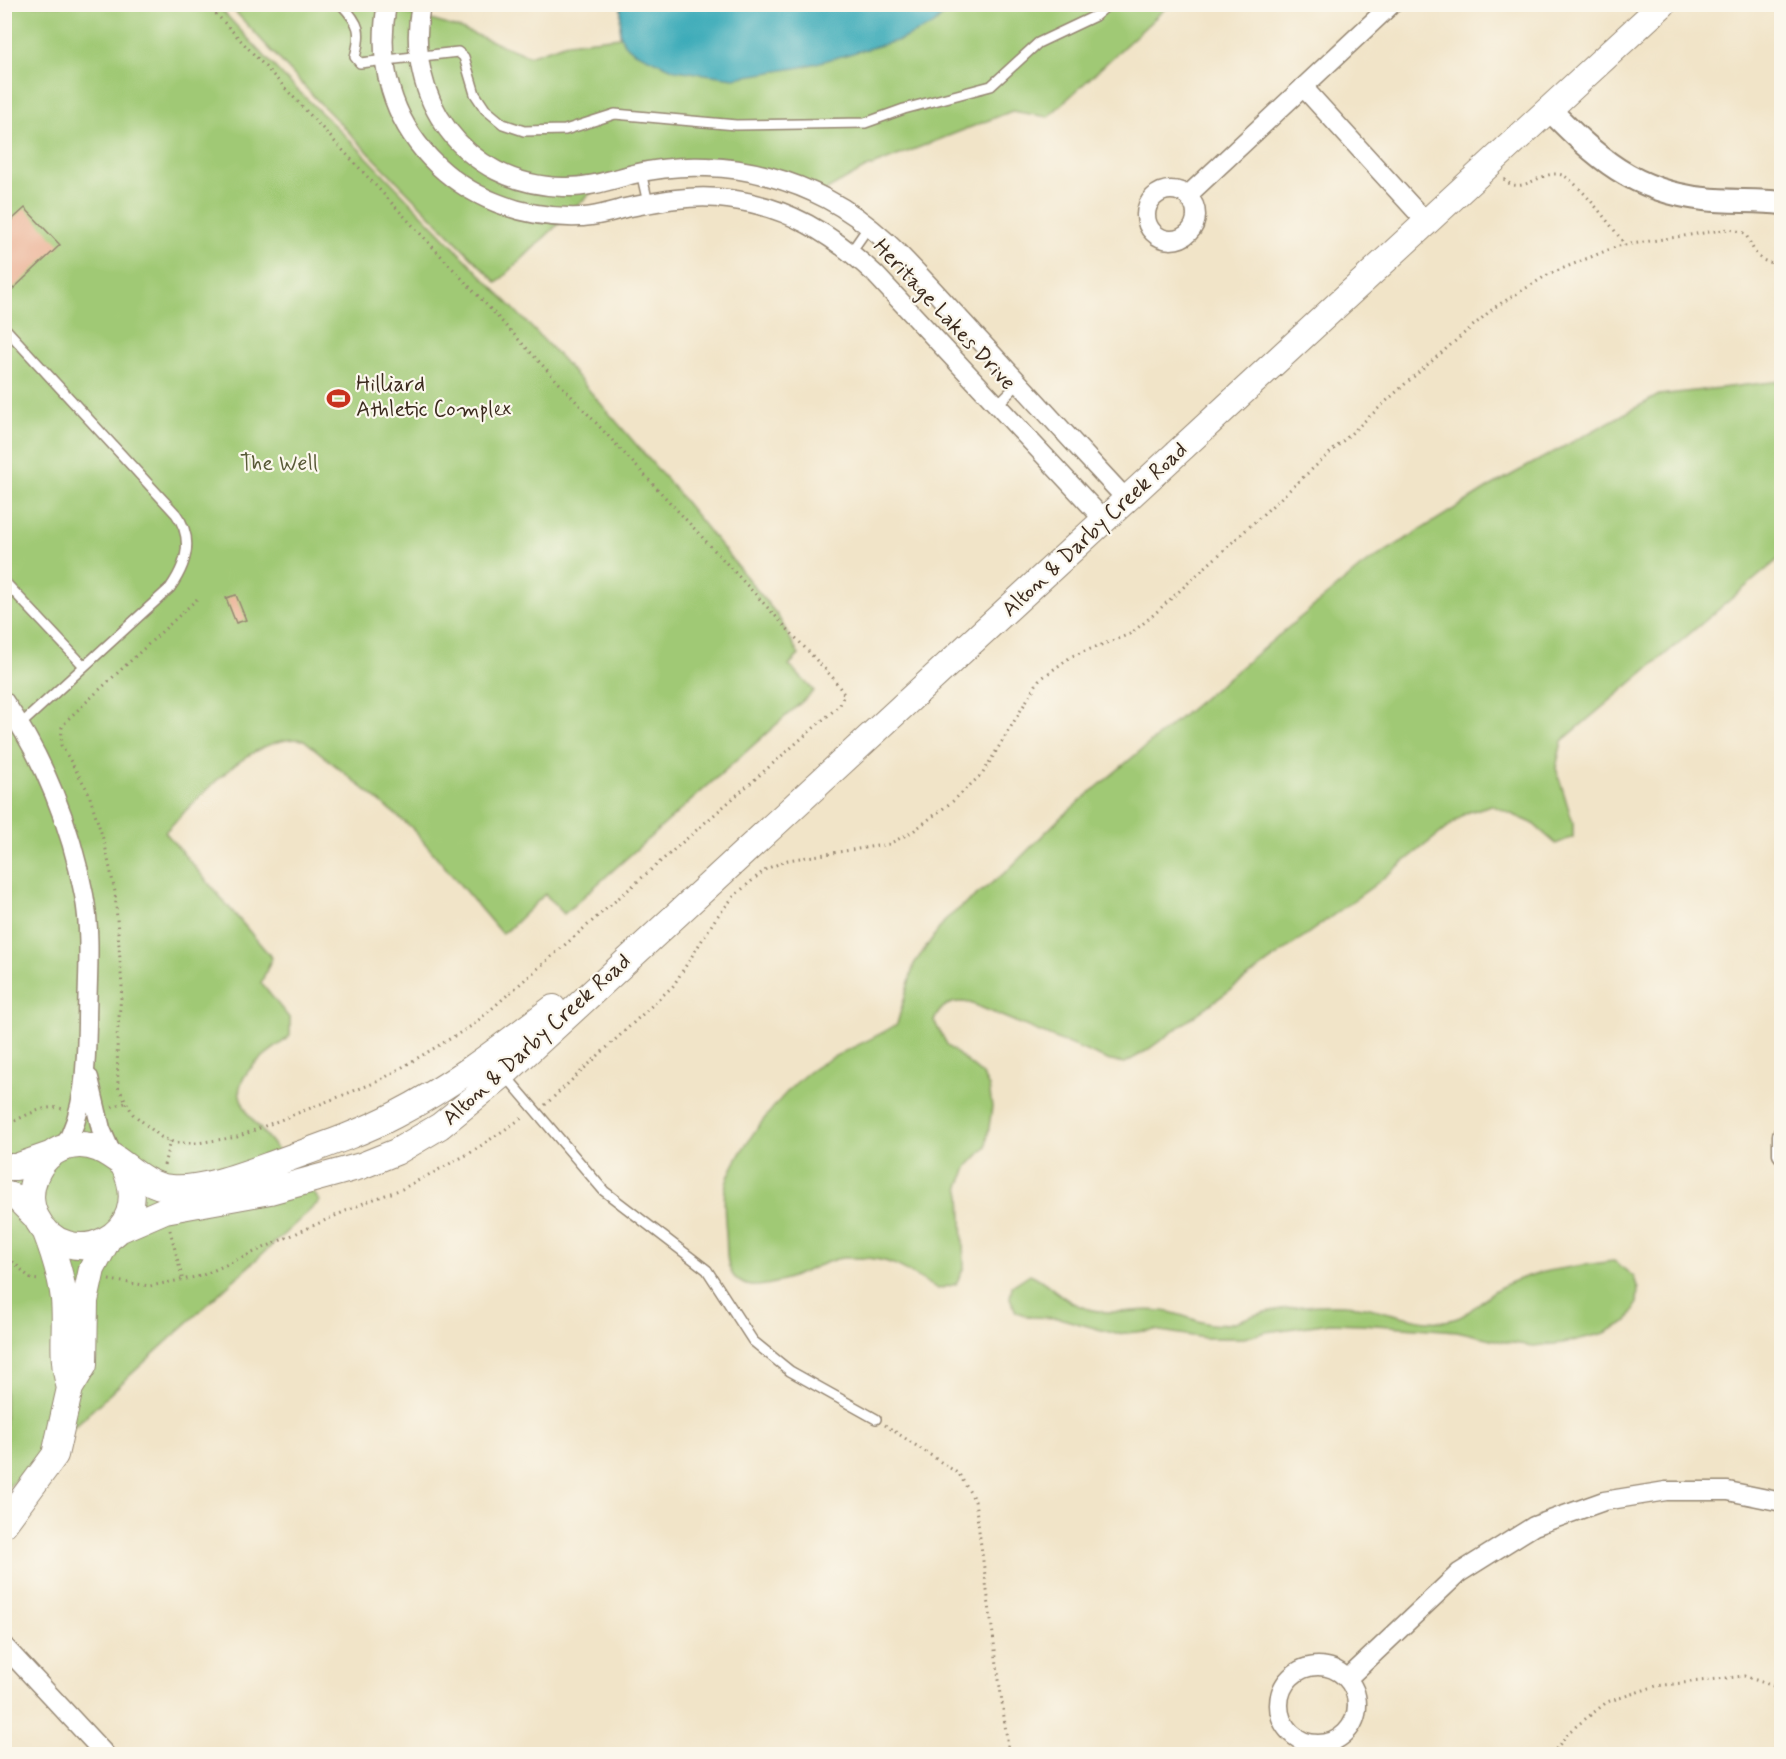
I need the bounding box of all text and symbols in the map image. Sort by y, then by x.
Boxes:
street label: Heritage Lakes Drive [866,233,1021,397]
place label: Hilliard Athletic Complex [356,371,511,424]
sports icon: Hilliard Athletic Complex [325,385,351,411]
street label: Alton & Darby Creek Road [996,436,1194,624]
park label: The Well [240,450,318,478]
street label: Alton & Darby Creek Road [437,948,637,1132]

